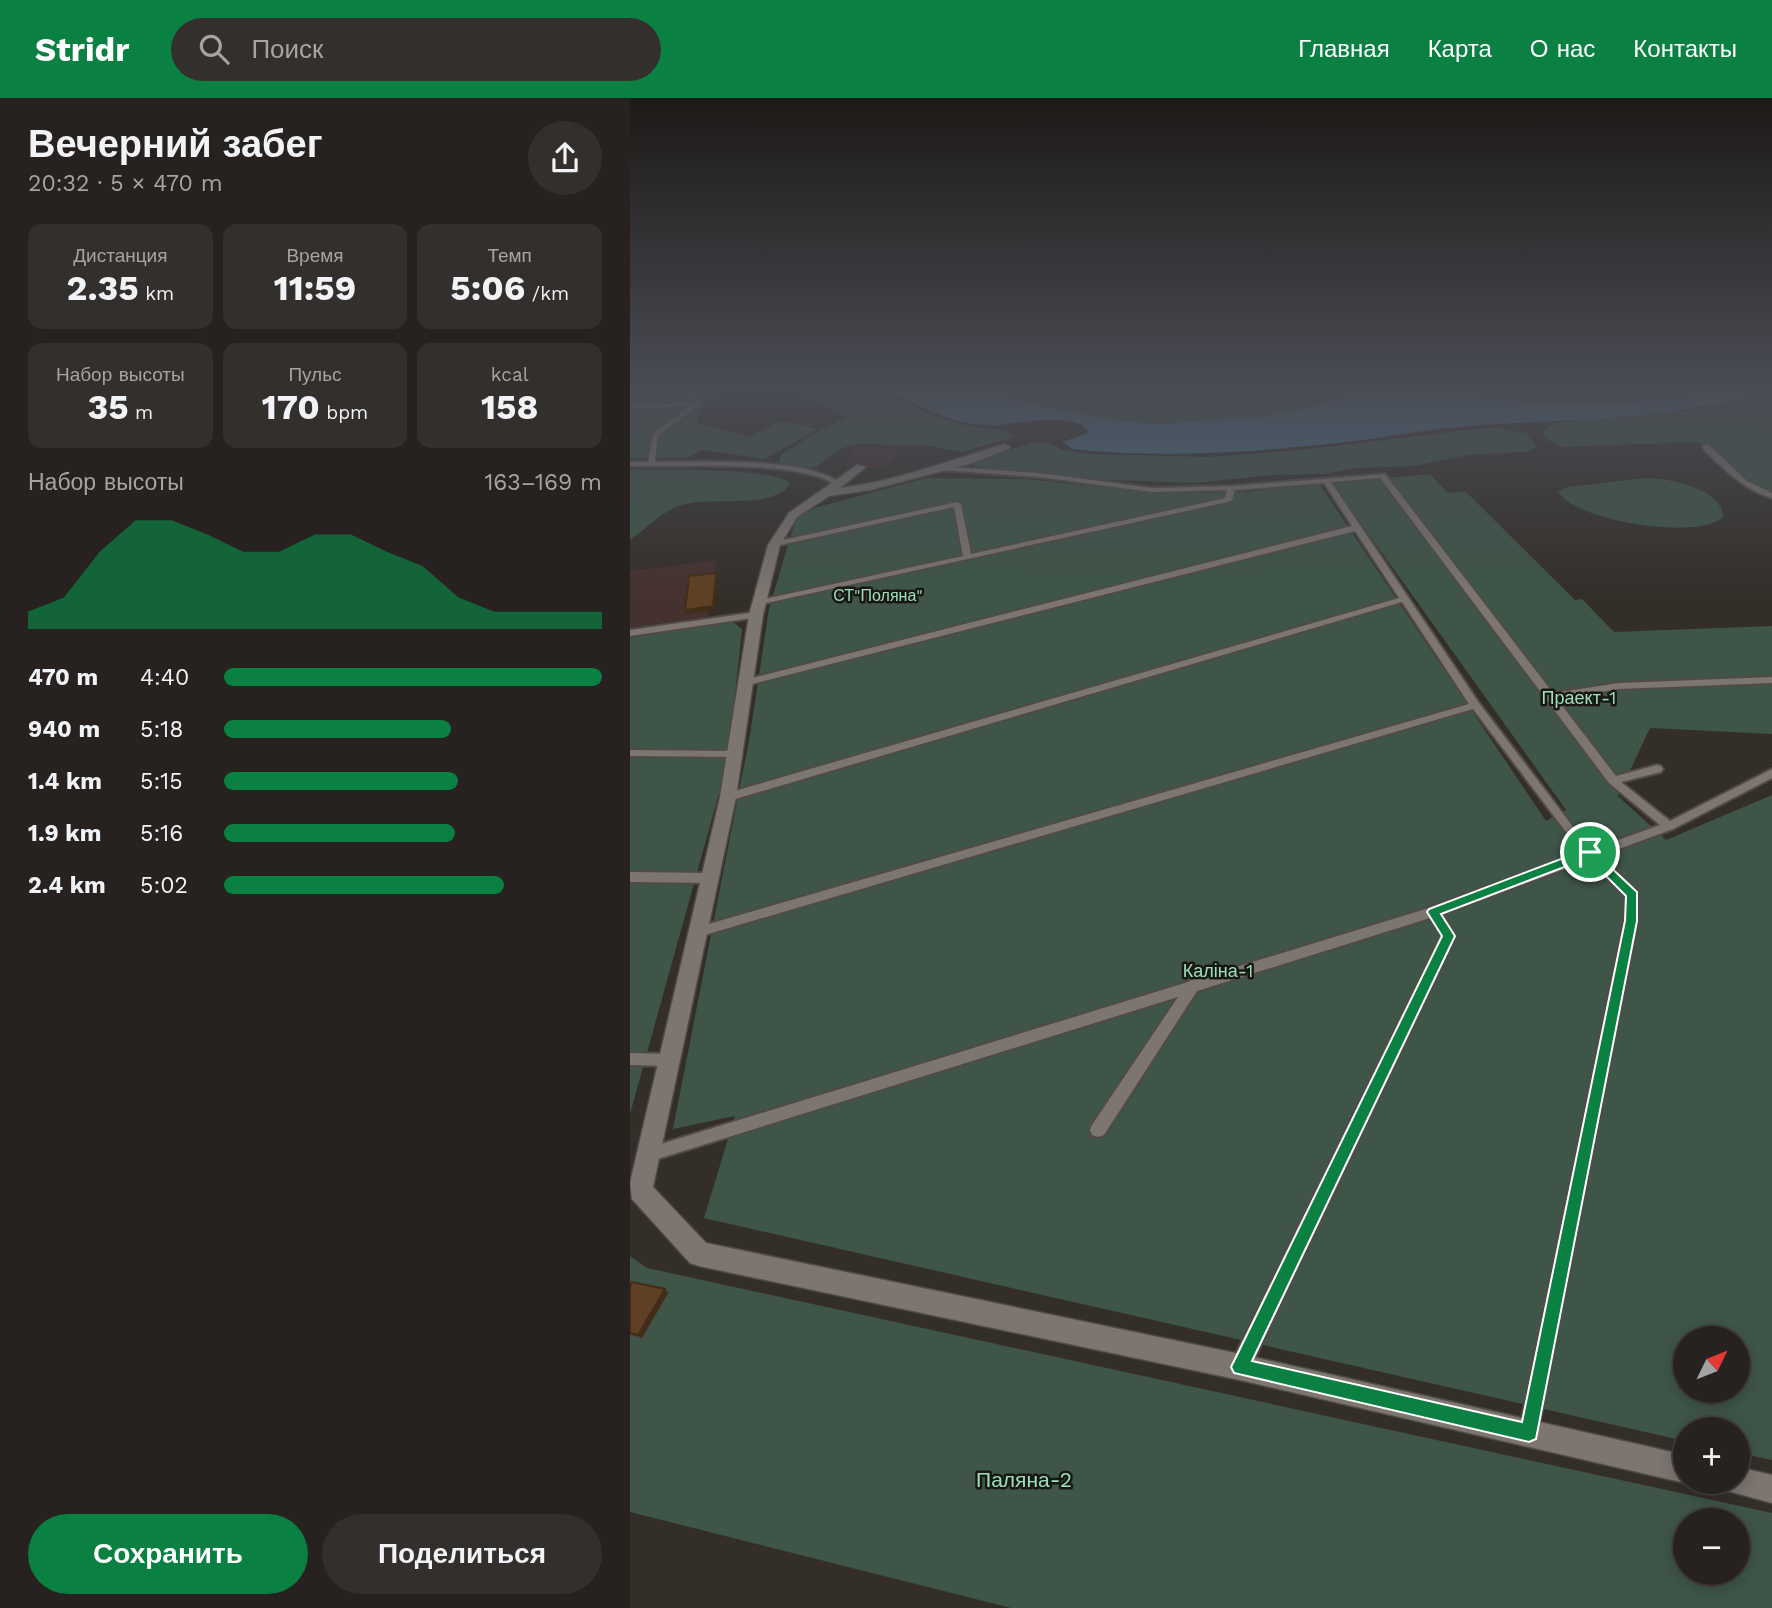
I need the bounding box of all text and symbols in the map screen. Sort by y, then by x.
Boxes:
search box [171,18,661,81]
text: Stridr [35,30,129,69]
icon: search [195,30,233,68]
text: Поиск [251,34,323,64]
text: Главная [1298,35,1390,63]
text: Карта [1428,35,1492,63]
text: О нас [1530,35,1595,63]
text: Контакты [1633,35,1737,63]
button: share [528,121,602,195]
text: Вечерний забег [28,122,323,166]
text: 20:32 · 5 × 470 m [28,170,223,197]
text: Дистанция [73,244,167,267]
text: Время [286,244,344,267]
text: Темп [487,244,532,267]
text: 2.35 [67,267,139,309]
text: 11:59 [274,267,356,309]
text: 5:06 [450,267,525,309]
text: km [139,282,174,305]
text: /km [525,282,569,305]
text: Набор высоты [56,363,185,386]
text: Пульс [288,363,342,386]
text: kcal [491,363,528,386]
text: 35 [87,386,129,428]
text: 170 [262,386,320,428]
text: 158 [481,386,538,428]
text: m [129,401,153,424]
text: bpm [320,401,368,424]
text: Набор высоты [28,469,184,496]
text: 163–169 m [484,469,602,496]
park label: СТ"Поляна" [833,586,923,605]
text: 470 m [28,664,98,691]
text: 4:40 [140,664,189,691]
park label: Праект-1 [1542,687,1616,708]
text: 940 m [28,716,100,743]
text: 5:18 [140,716,183,743]
text: 1.4 km [28,768,102,795]
text: 5:15 [140,768,183,795]
text: 1.9 km [28,820,101,847]
text: 5:16 [140,820,183,847]
pin [1560,822,1620,882]
icon: arrive [1571,833,1609,871]
text: 2.4 km [28,872,106,899]
text: 5:02 [140,872,188,899]
park label: Каліна-1 [1183,960,1253,981]
north arrow [1673,1326,1750,1404]
map controls [1673,1326,1750,1585]
button: + [1673,1417,1750,1494]
park label: Паляна-2 [976,1467,1072,1492]
button: − [1673,1508,1750,1585]
button: Сохранить [28,1514,308,1594]
button: Поделиться [322,1514,602,1594]

